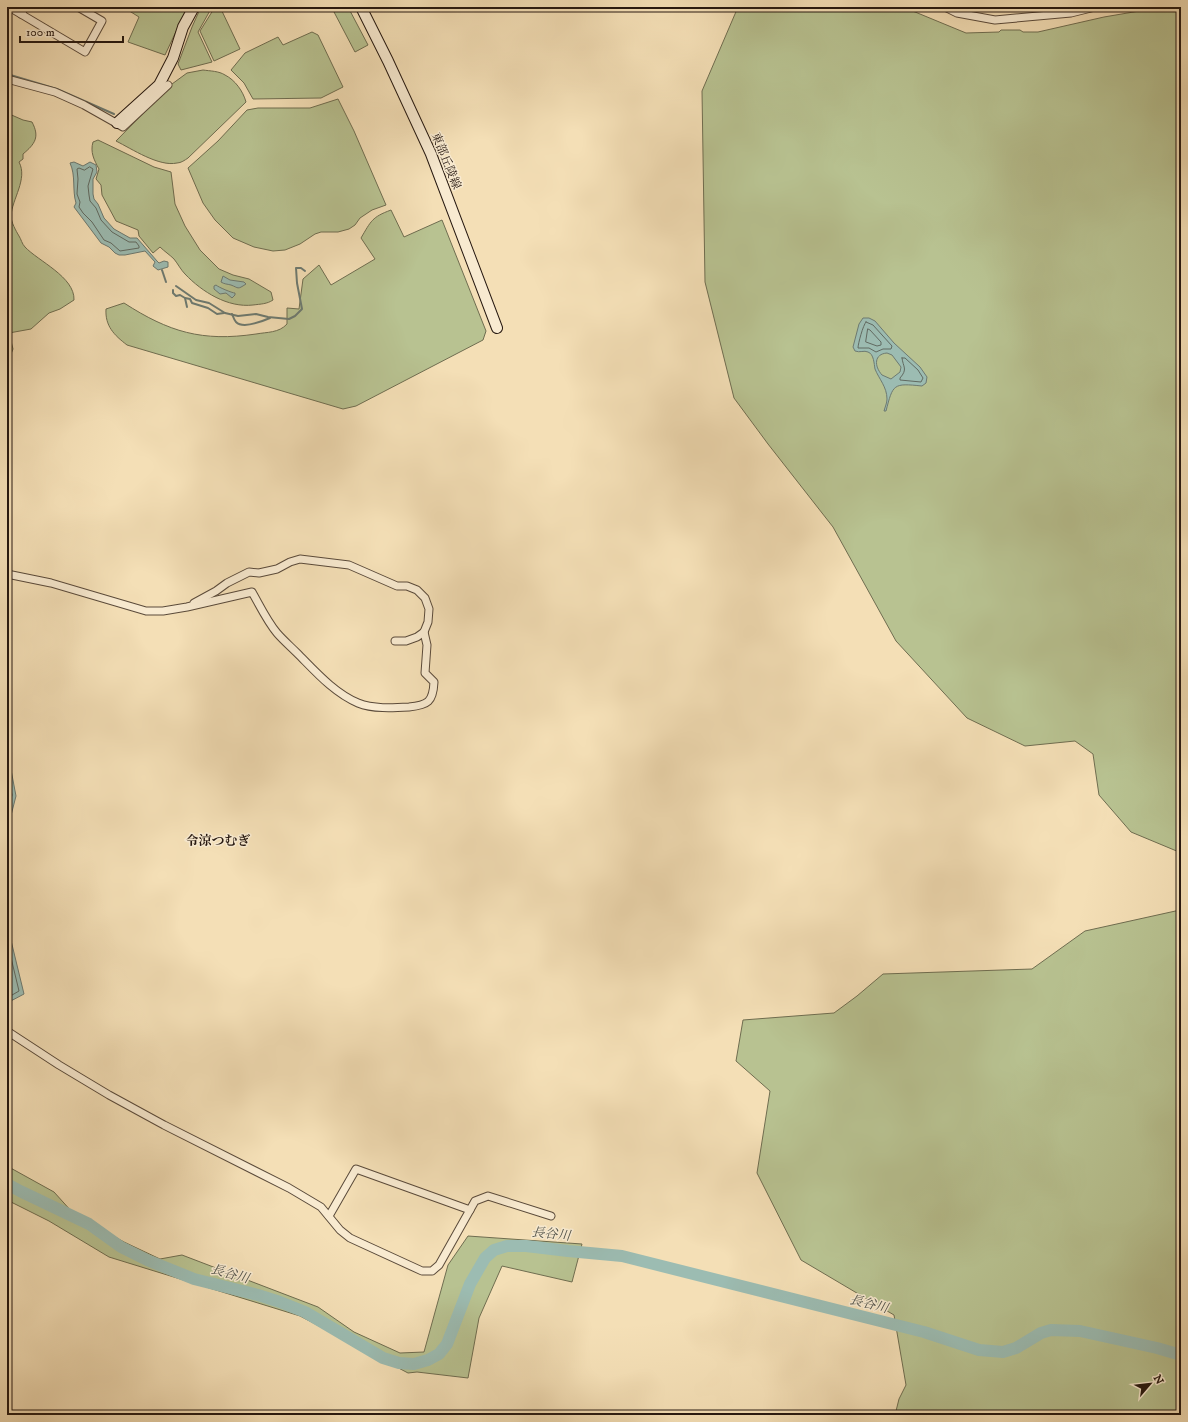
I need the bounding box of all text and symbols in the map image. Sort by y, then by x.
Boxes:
scale bar [20,18,123,44]
text: 100 m [26,25,55,40]
street label: 東部丘陵線 [428,130,464,192]
district label: 令涼つむぎ [185,833,251,849]
water label: 長谷川 [531,1224,573,1244]
water label: 長谷川 [209,1261,253,1287]
water label: 長谷川 [848,1292,892,1317]
north arrow [1130,1364,1170,1404]
text: N [1150,1373,1166,1387]

